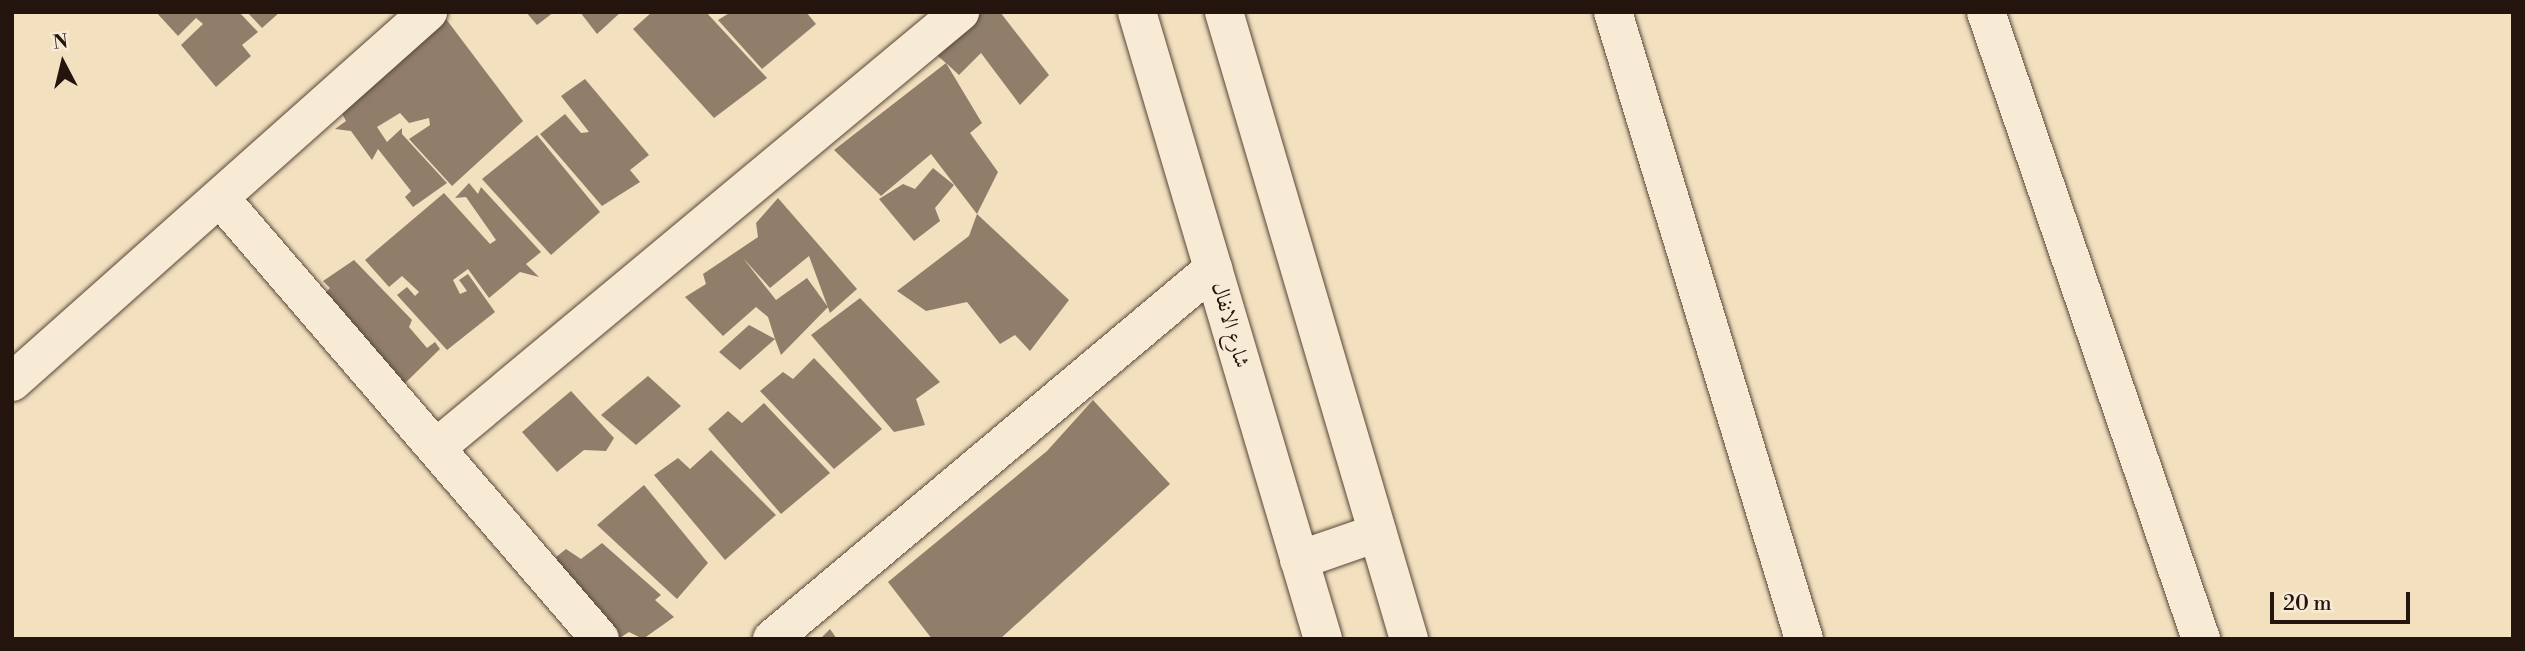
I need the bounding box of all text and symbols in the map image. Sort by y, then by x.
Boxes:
north arrow [28,28,98,98]
text: N [52,29,69,55]
street label: شارع الانفال [1206,279,1254,371]
scale bar [2273,578,2413,622]
text: 20 m [2283,591,2332,617]

